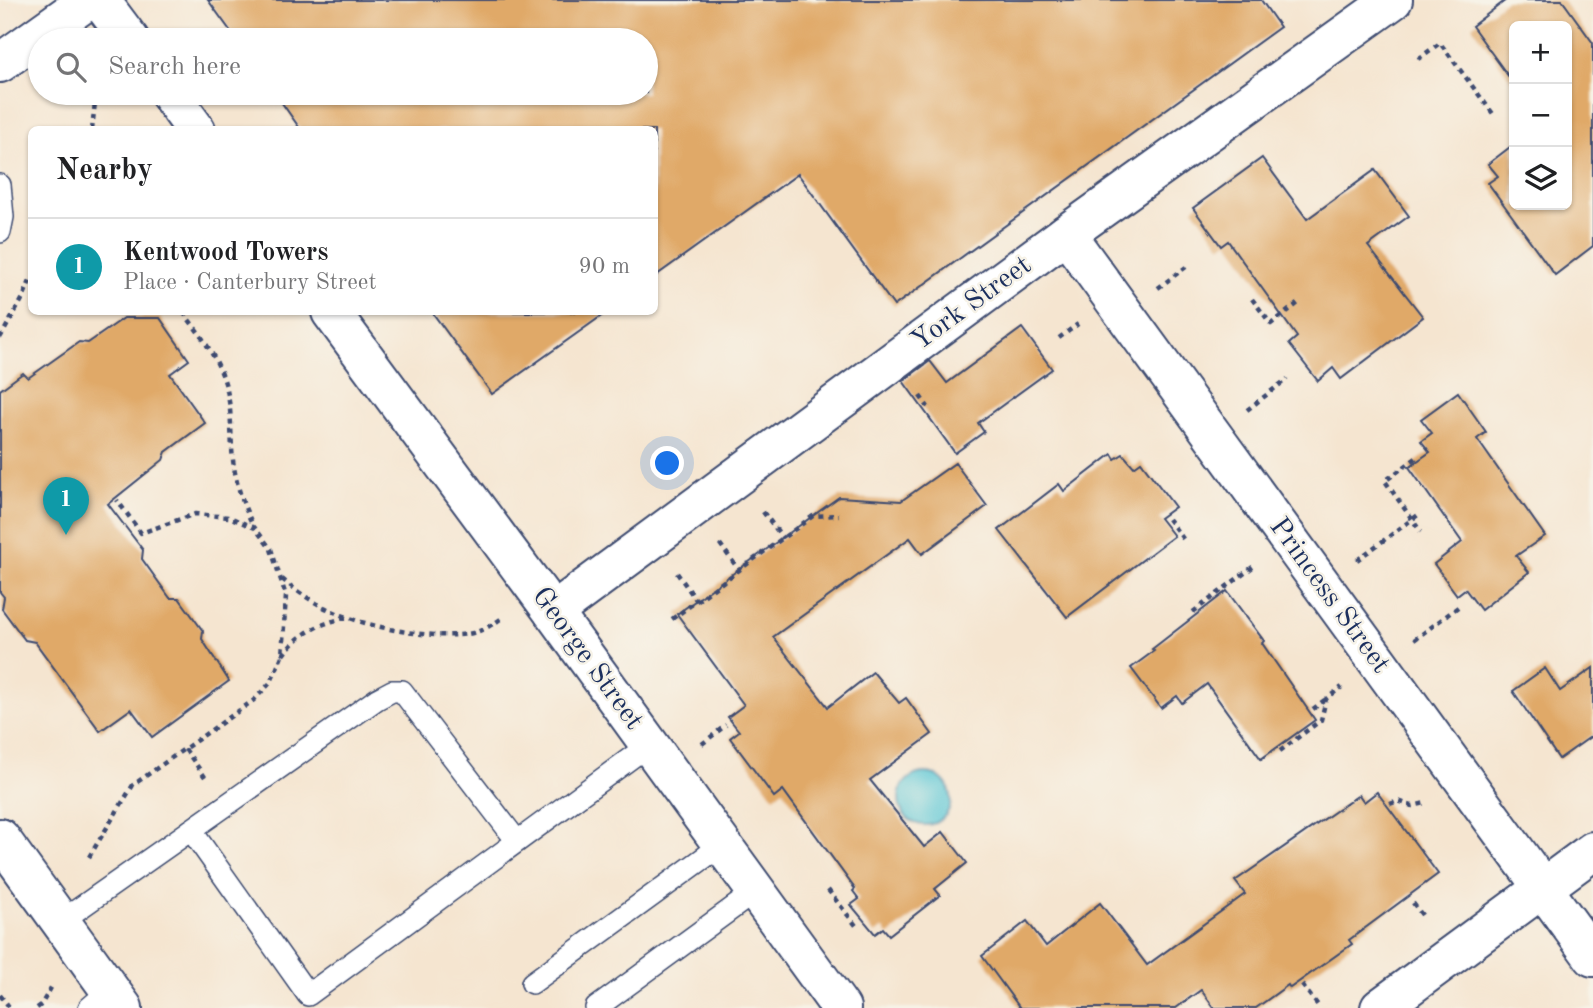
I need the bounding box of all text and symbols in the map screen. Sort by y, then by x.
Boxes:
map controls [1509,21,1572,210]
button: + [1509,21,1572,84]
search box [28,28,658,105]
icon: search [52,48,90,86]
text: Search here [108,54,241,80]
button: − [1509,84,1572,147]
button: layers [1509,147,1572,210]
text: Nearby [56,156,153,186]
text: Kentwood Towers [123,240,329,266]
street label: York Street [907,251,1037,357]
text: 1 [72,255,86,278]
text: 90 m [579,255,630,278]
text: Place · Canterbury Street [123,271,376,294]
your location [650,446,684,480]
pin: 1 [43,477,89,535]
street label: Princess Street [1263,513,1395,679]
street label: George Street [526,583,648,735]

